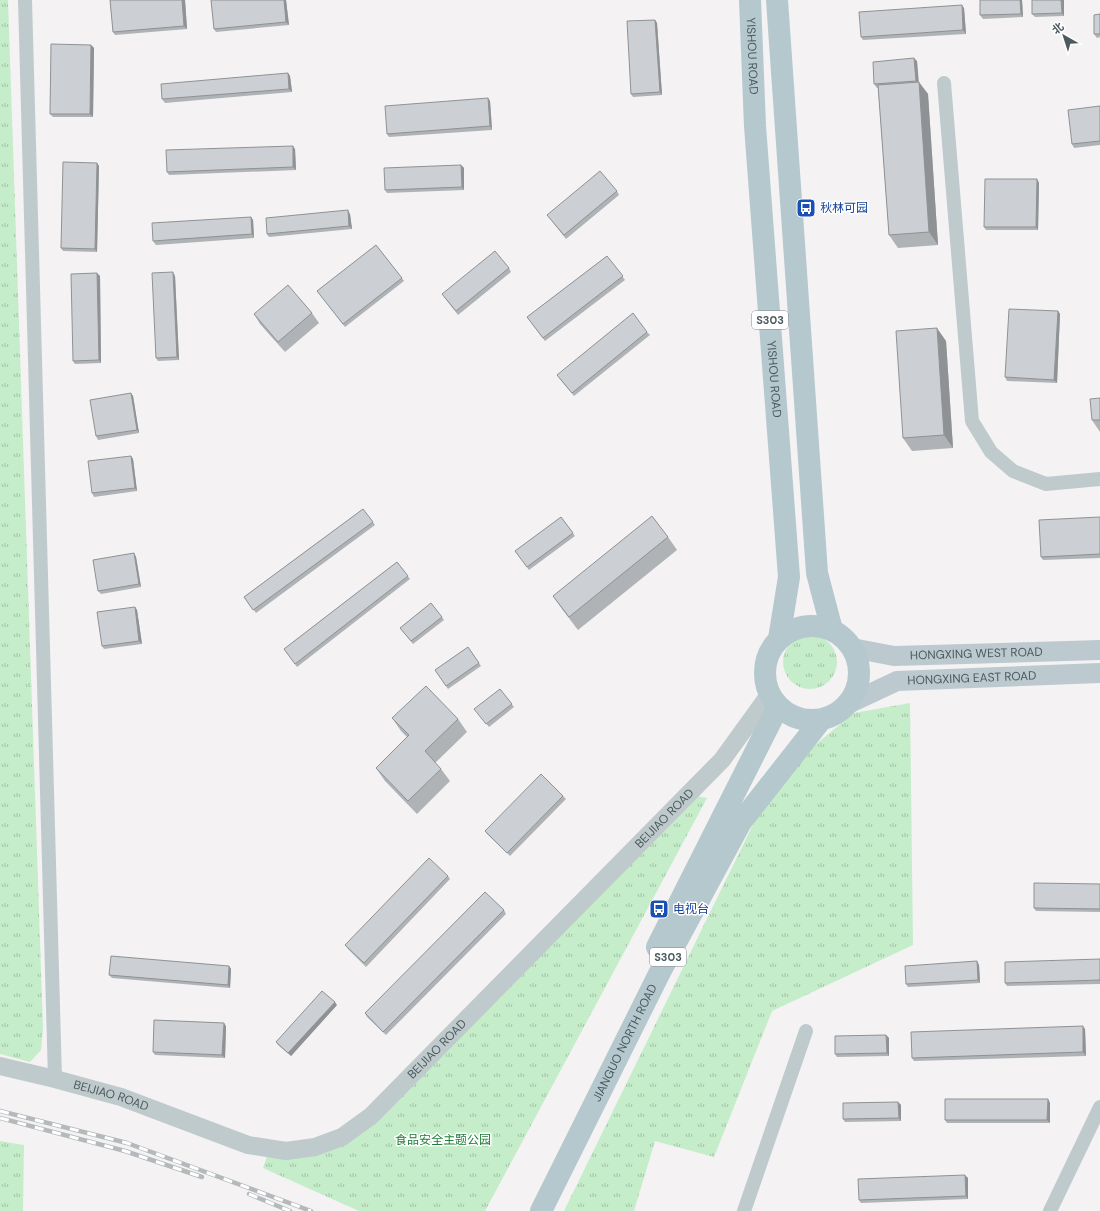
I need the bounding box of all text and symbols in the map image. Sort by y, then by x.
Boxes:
north arrow [1044,16,1084,56]
street label: YISHOU ROAD [743,17,762,95]
text: 北 [1049,19,1066,37]
bus stop icon: 秋林可园 [795,197,817,219]
place label: 秋林可园 [820,200,868,216]
road number: S303 [752,311,788,329]
street label: YISHOU ROAD [763,340,785,418]
street label: HONGXING WEST ROAD [910,644,1043,664]
street label: HONGXING EAST ROAD [907,668,1037,689]
street label: BEIJIAO ROAD [631,785,697,852]
bus stop icon: 电视台 [648,898,670,920]
place label: 电视台 [673,901,709,917]
road number: S303 [650,948,686,966]
street label: JIANGUO NORTH ROAD [589,981,661,1104]
street label: BEIJIAO ROAD [404,1016,470,1082]
street label: BEIJIAO ROAD [72,1076,151,1115]
park label: 食品安全主题公园 [395,1132,491,1148]

